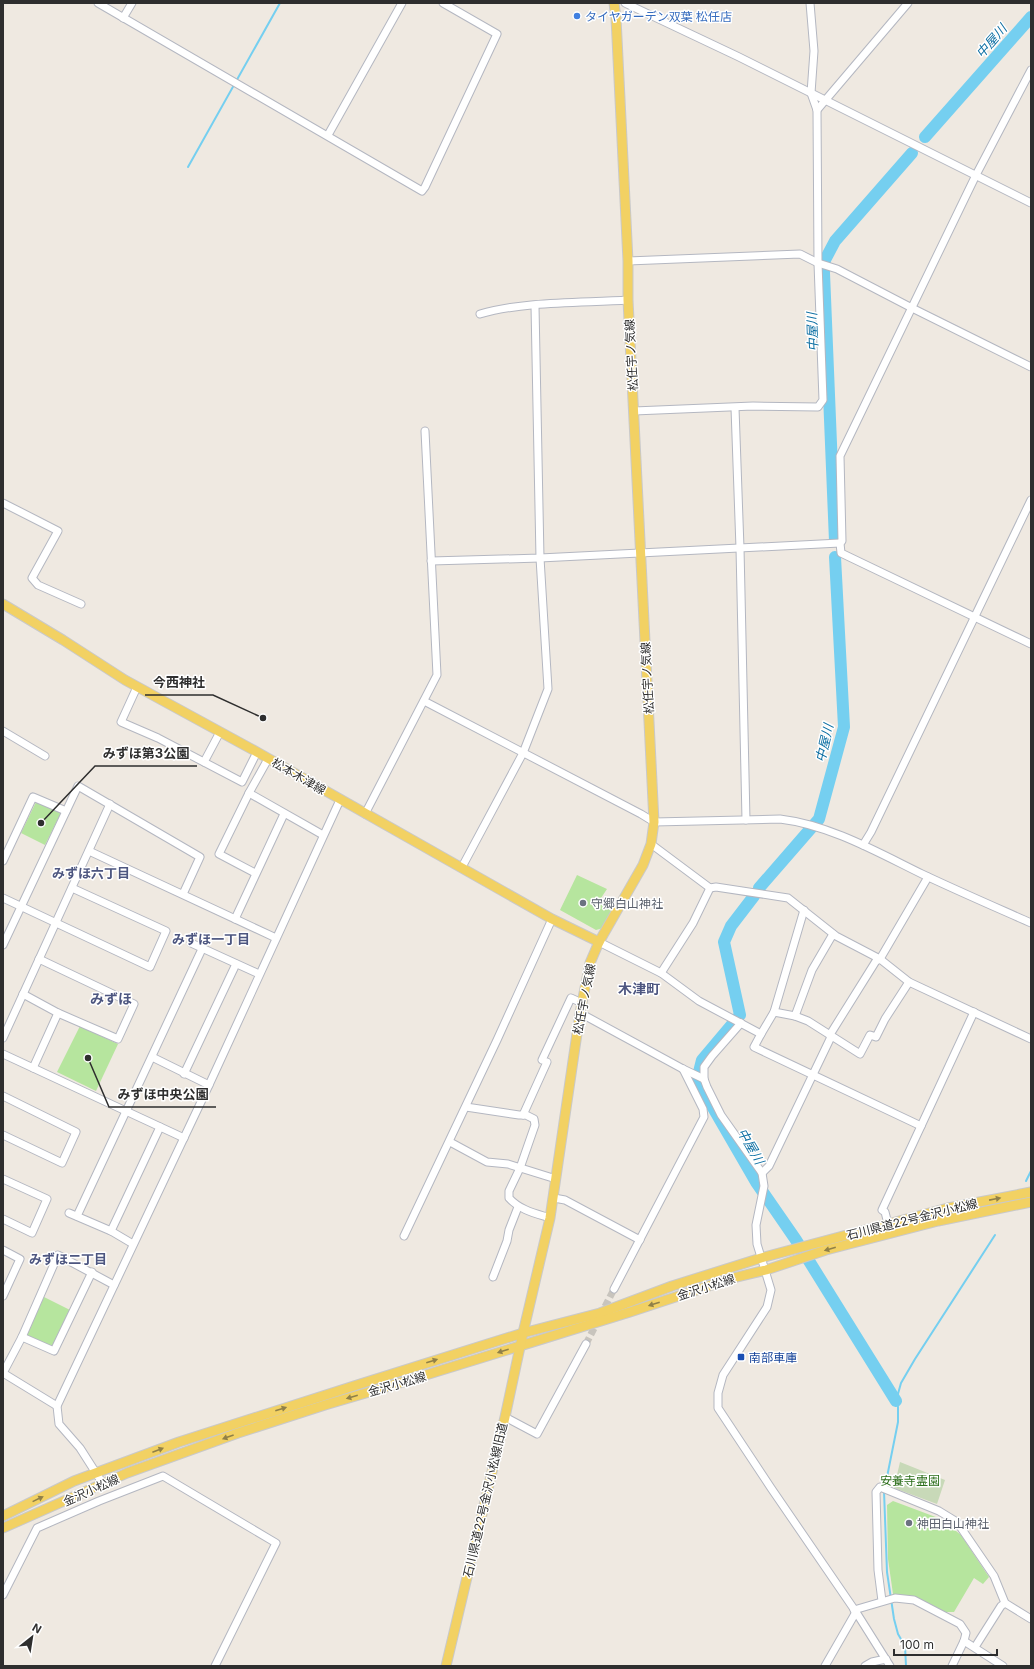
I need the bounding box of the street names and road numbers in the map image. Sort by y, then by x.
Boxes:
street label: 松任宇ノ気線 [622,319,640,391]
street label: 松任宇ノ気線 [638,642,656,714]
street label: 松本木津線 [269,755,329,797]
street label: 松任宇ノ気線 [570,962,598,1036]
street label: 石川県道22号金沢小松線 [845,1195,979,1243]
street label: 金沢小松線 [675,1271,737,1303]
street label: 金沢小松線 [366,1369,428,1399]
street label: 石川県道22号金沢小松線旧道 [460,1421,510,1579]
street label: 金沢小松線 [61,1471,121,1509]

